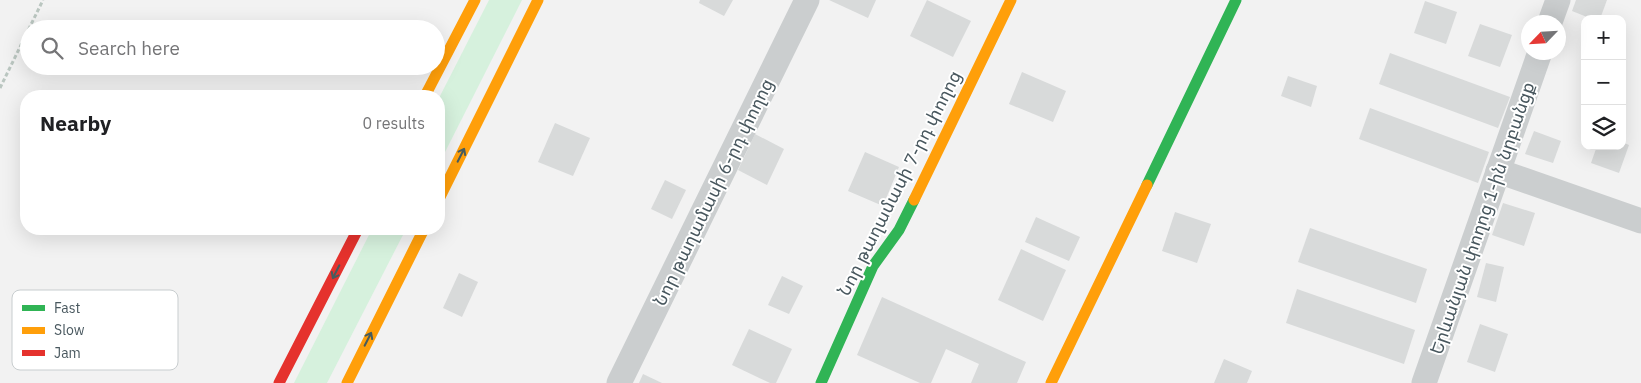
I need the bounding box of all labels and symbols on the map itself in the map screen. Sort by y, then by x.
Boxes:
north arrow [1521,15,1566,60]
street label: Նոր թաղամասի 7-րդ փողոց [832,66,966,300]
street label: Նոր թաղամասի 6-րդ փողոց [648,75,778,309]
street label: Երևանյան փողոց 1-ին նրբանցք [1424,79,1540,357]
one-way arrow [456,148,466,163]
one-way arrow [331,264,340,279]
legend [12,290,178,370]
text: Fast [54,299,80,317]
text: Slow [54,321,85,339]
one-way arrow [364,332,374,347]
text: Jam [54,344,81,362]

